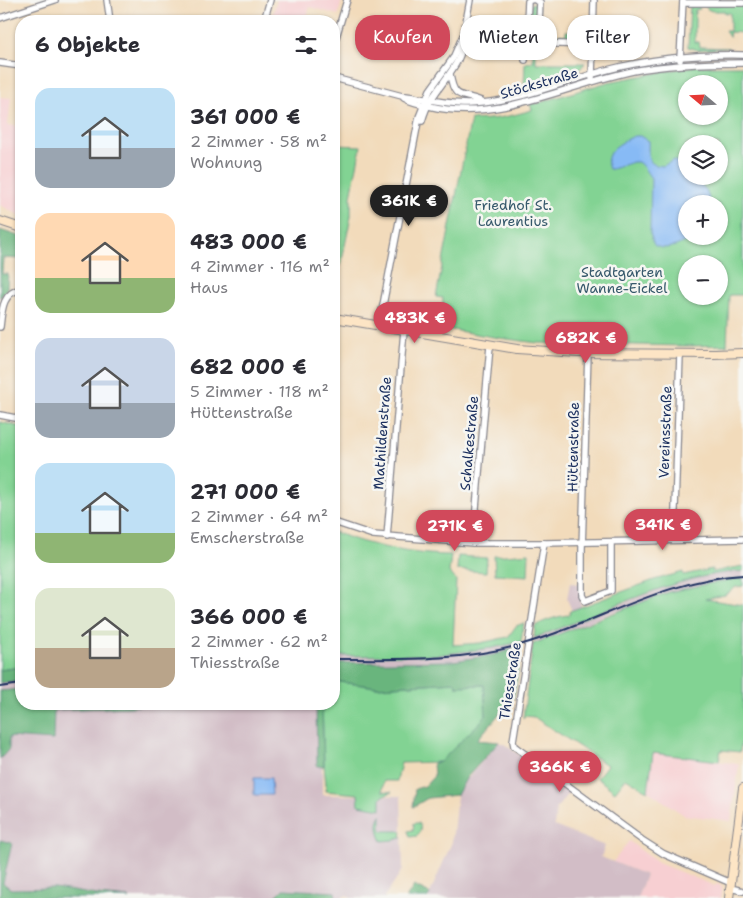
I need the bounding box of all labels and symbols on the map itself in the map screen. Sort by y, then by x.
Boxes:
street label: Stöckstraße [498,63,580,103]
north arrow [678,75,728,125]
pin: 361K € [368,184,450,227]
park label: Friedhof St. Laurentius [474,196,552,230]
park label: Stadtgarten Wanne-Eickel [577,263,668,297]
pin: 483K € [374,302,456,344]
pin: 682K € [545,322,627,364]
street label: Mathildenstraße [369,376,395,490]
street label: Vereinsstraße [654,385,676,479]
street label: Schalkestraße [456,395,482,491]
street label: Hüttenstraße [563,402,583,492]
pin: 341K € [622,508,704,551]
pin: 271K € [414,510,496,552]
street label: Thiesstraße [495,641,525,721]
pin: 366K € [519,750,601,793]

